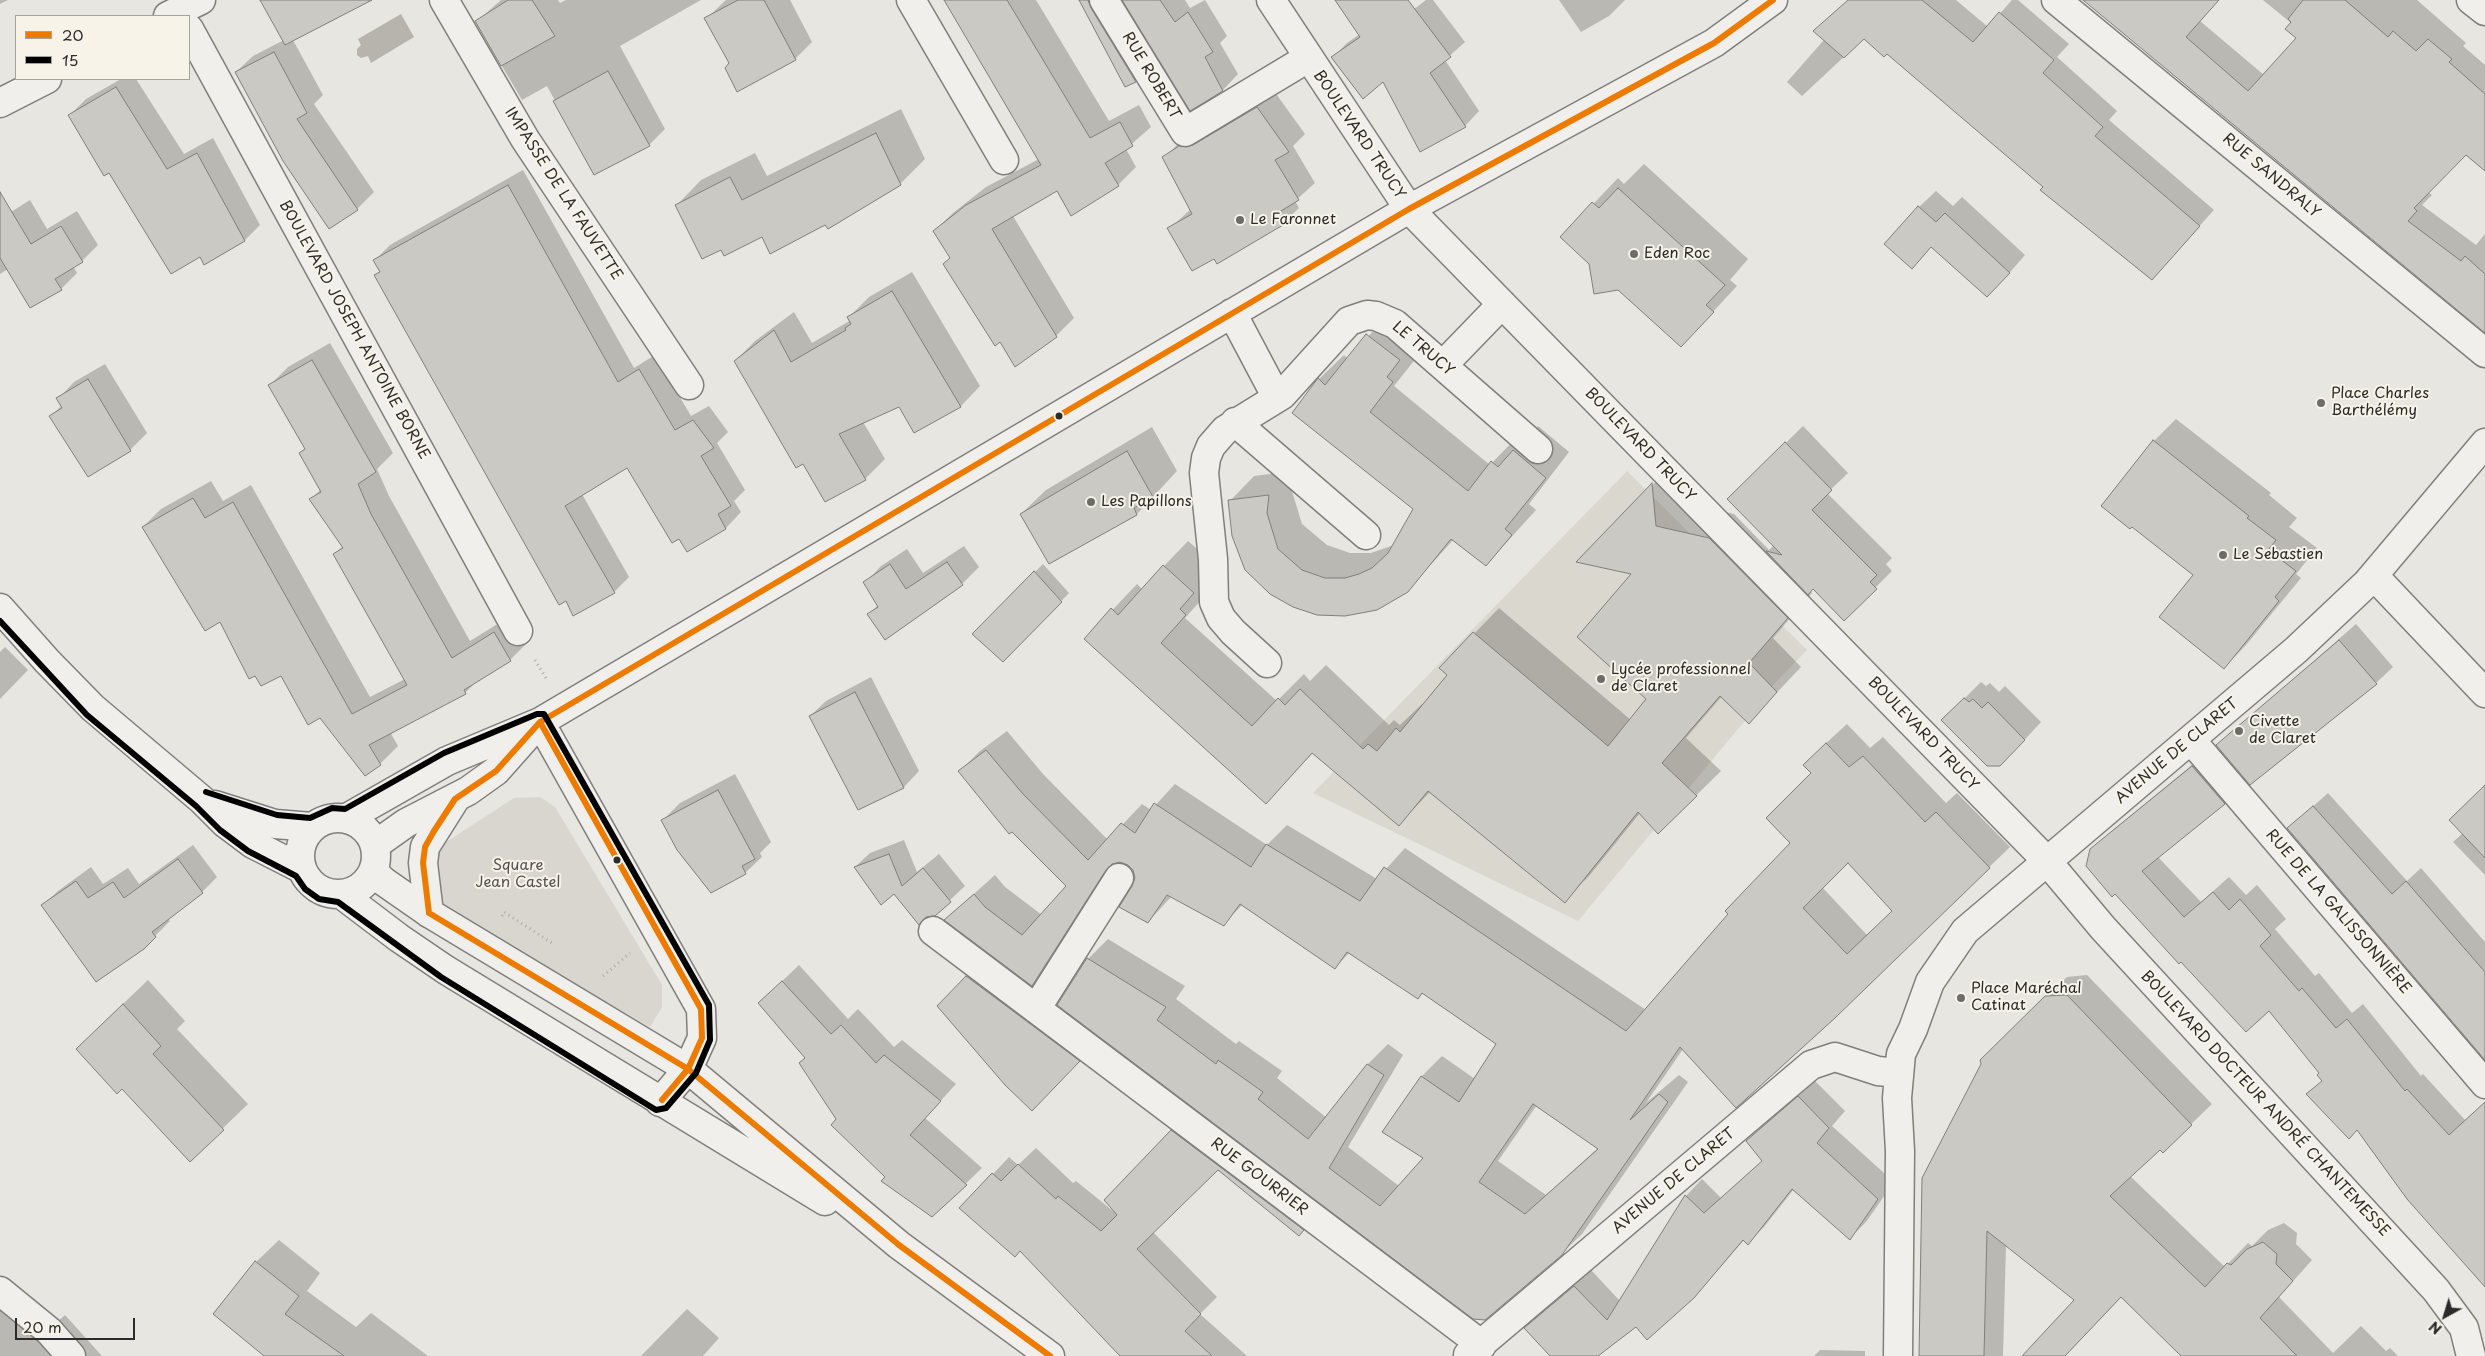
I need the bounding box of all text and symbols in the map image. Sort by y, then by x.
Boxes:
legend [15,15,190,80]
text: 20 [62,23,83,46]
street label: RUE ROBERT [1118,29,1184,123]
text: 15 [62,48,78,71]
street label: BOULEVARD TRUCY [1309,67,1409,203]
street label: IMPASSE DE LA FAUVETTE [500,104,626,284]
street label: RUE SANDRALY [2218,130,2324,222]
street label: BOULEVARD JOSEPH ANTOINE BORNE [275,197,433,463]
place label: Le Faronnet [1250,211,1336,229]
marker: Le Faronnet [1234,214,1246,226]
place label: Eden Roc [1644,245,1710,263]
marker: Eden Roc [1628,248,1640,260]
street label: LE TRUCY [1388,318,1458,380]
street label: BOULEVARD TRUCY [1581,384,1699,506]
place label: Place Charles Barthélémy [2331,385,2429,420]
marker: Place Charles Barthélémy [2315,397,2327,409]
unlabelled marker [1054,411,1064,421]
place label: Les Papillons [1101,493,1192,511]
marker: Les Papillons [1085,496,1097,508]
place label: Le Sebastien [2233,546,2323,564]
marker: Le Sebastien [2217,549,2229,561]
place label: Lycée professionnel de Claret [1611,661,1751,696]
marker: Lycée professionnel de Claret [1595,673,1607,685]
street label: BOULEVARD TRUCY [1864,673,1982,795]
street label: AVENUE DE CLARET [2112,694,2242,808]
place label: Civette de Claret [2249,713,2316,748]
marker: Civette de Claret [2233,725,2245,737]
street label: RUE DE LA GALISSONNIÈRE [2262,826,2414,998]
unlabelled marker [612,855,622,865]
park label: Square Jean Castel [476,857,560,892]
street label: BOULEVARD DOCTEUR ANDRÉ CHANTEMESSE [2137,967,2393,1241]
place label: Place Maréchal Catinat [1971,980,2082,1015]
marker: Place Maréchal Catinat [1955,992,1967,1004]
street label: AVENUE DE CLARET [1609,1124,1739,1238]
street label: RUE GOURRIER [1207,1135,1311,1219]
north arrow [2420,1291,2470,1341]
scale bar [18,1308,138,1340]
text: 20 m [23,1315,62,1338]
text: N [2424,1316,2446,1340]

